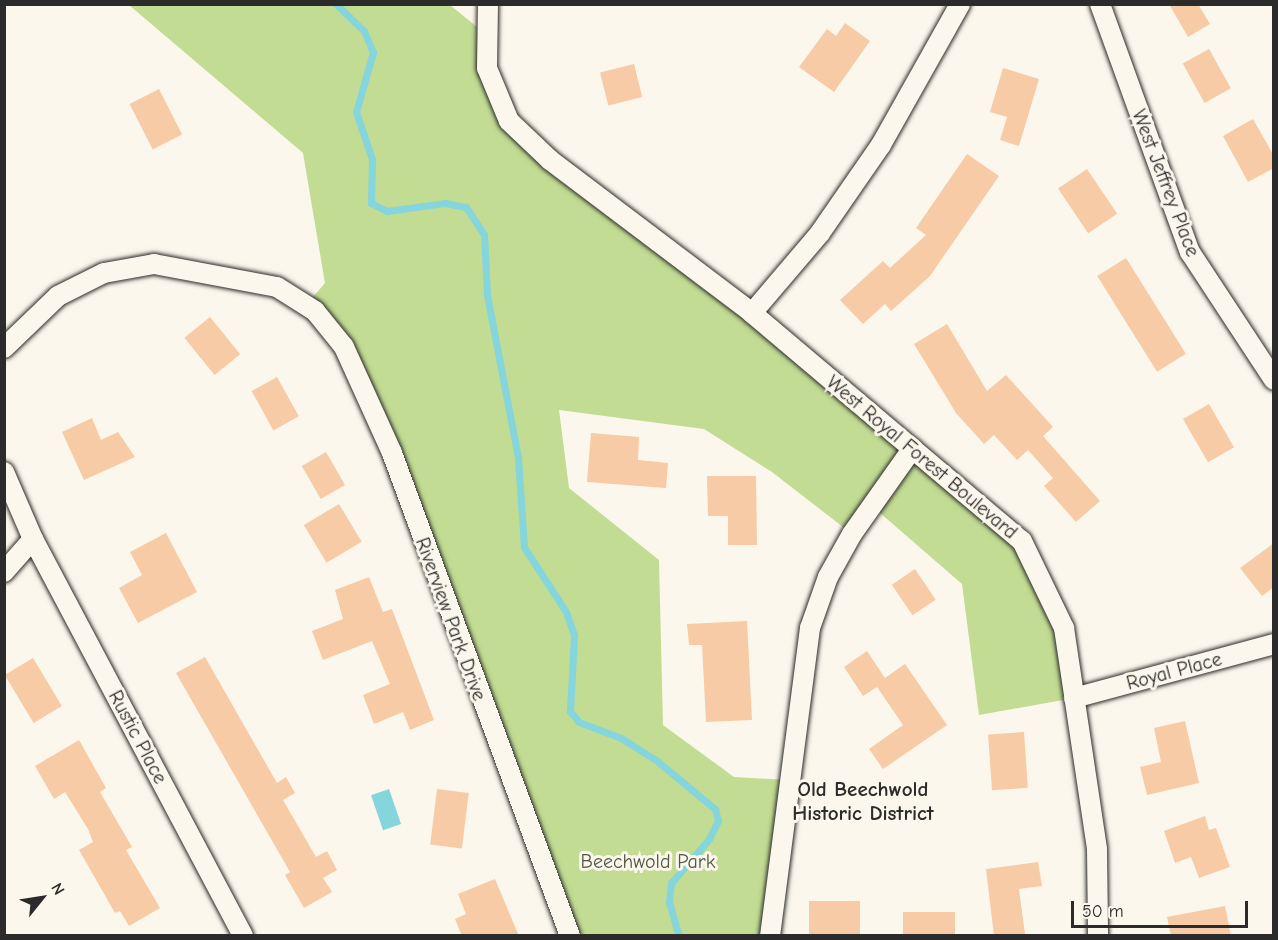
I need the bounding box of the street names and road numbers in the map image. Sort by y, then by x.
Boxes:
street label: West Jeffrey Place [1127,106,1205,260]
street label: West Royal Forest Boulevard [822,370,1022,544]
street label: Riverview Park Drive [410,534,492,704]
street label: Royal Place [1124,647,1224,695]
street label: Rustic Place [103,686,173,788]

